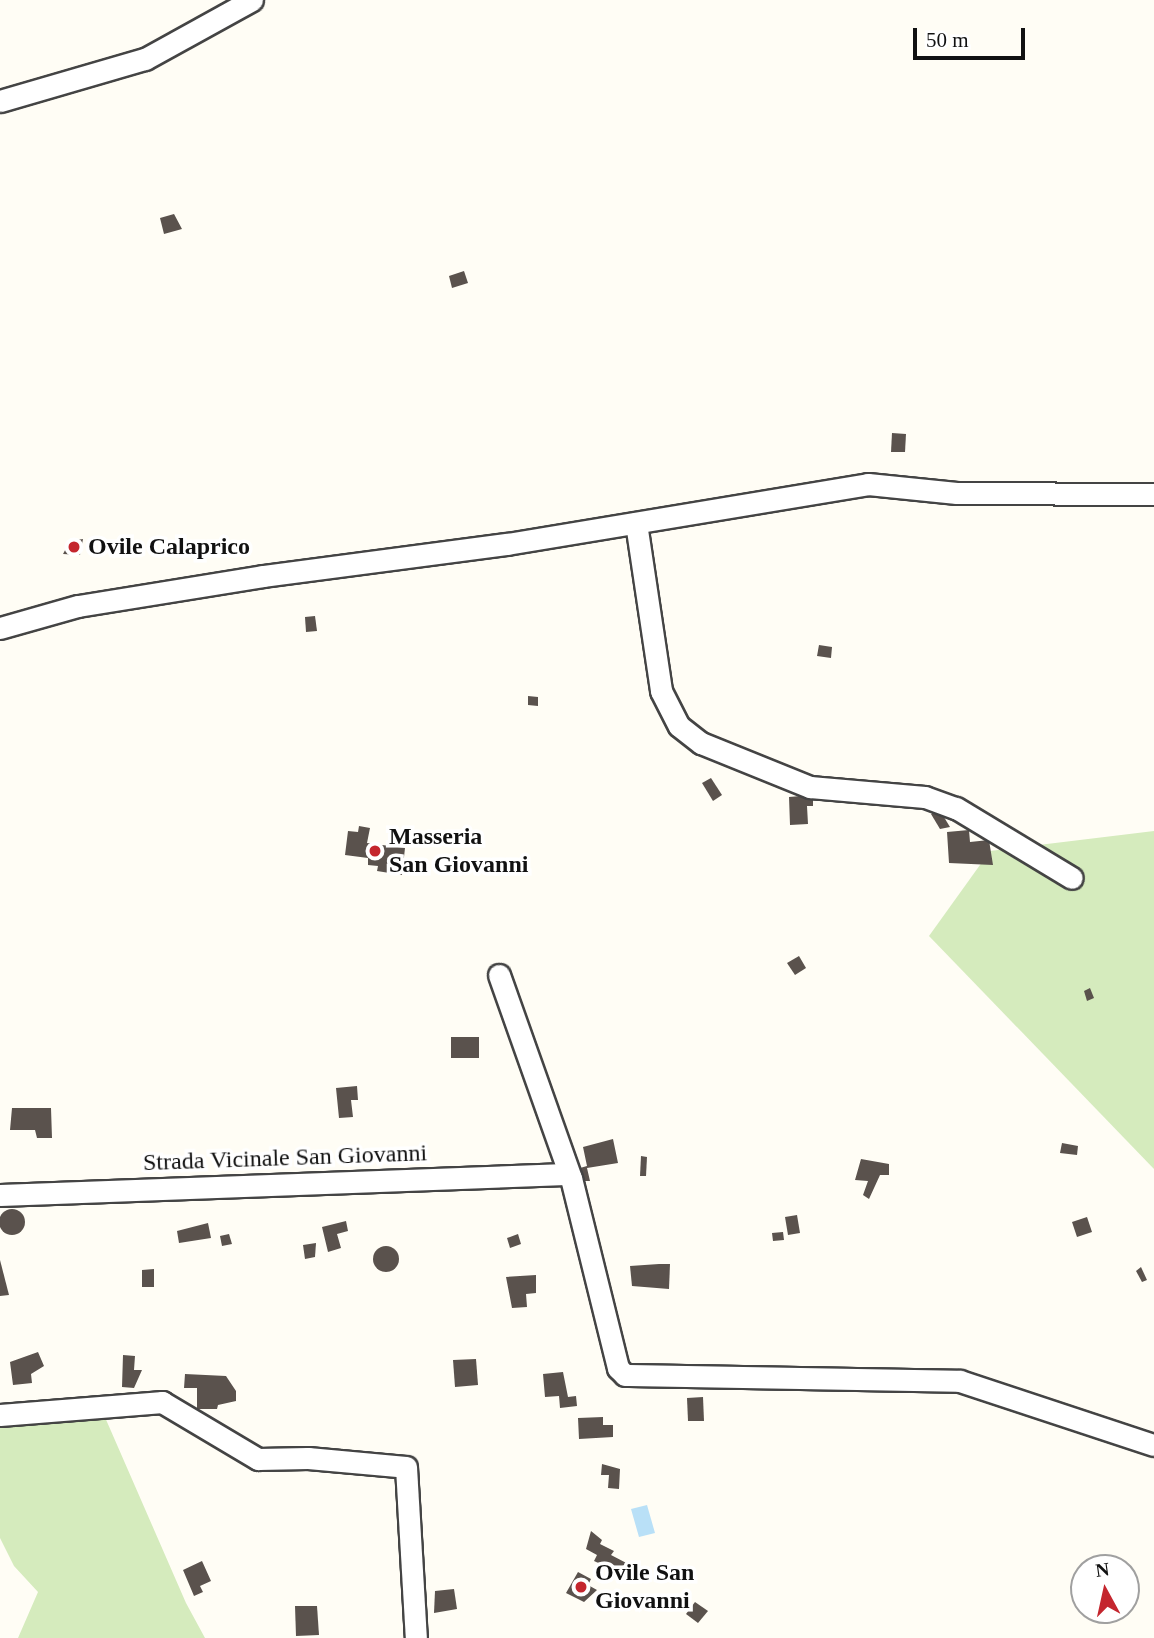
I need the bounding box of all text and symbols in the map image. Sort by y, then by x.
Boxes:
scale bar [916,14,1028,58]
text: 50 m [926,28,969,52]
place label: Ovile Calaprico [88,533,250,561]
marker: Ovile Calaprico [66,539,82,555]
place label: Masseria San Giovanni [389,823,528,879]
marker: Masseria San Giovanni [367,843,383,859]
street label: Strada Vicinale San Giovanni [142,1139,428,1177]
north arrow [1070,1554,1140,1624]
text: N [1094,1558,1111,1581]
place label: Ovile San Giovanni [595,1559,694,1615]
marker: Ovile San Giovanni [573,1579,589,1595]

